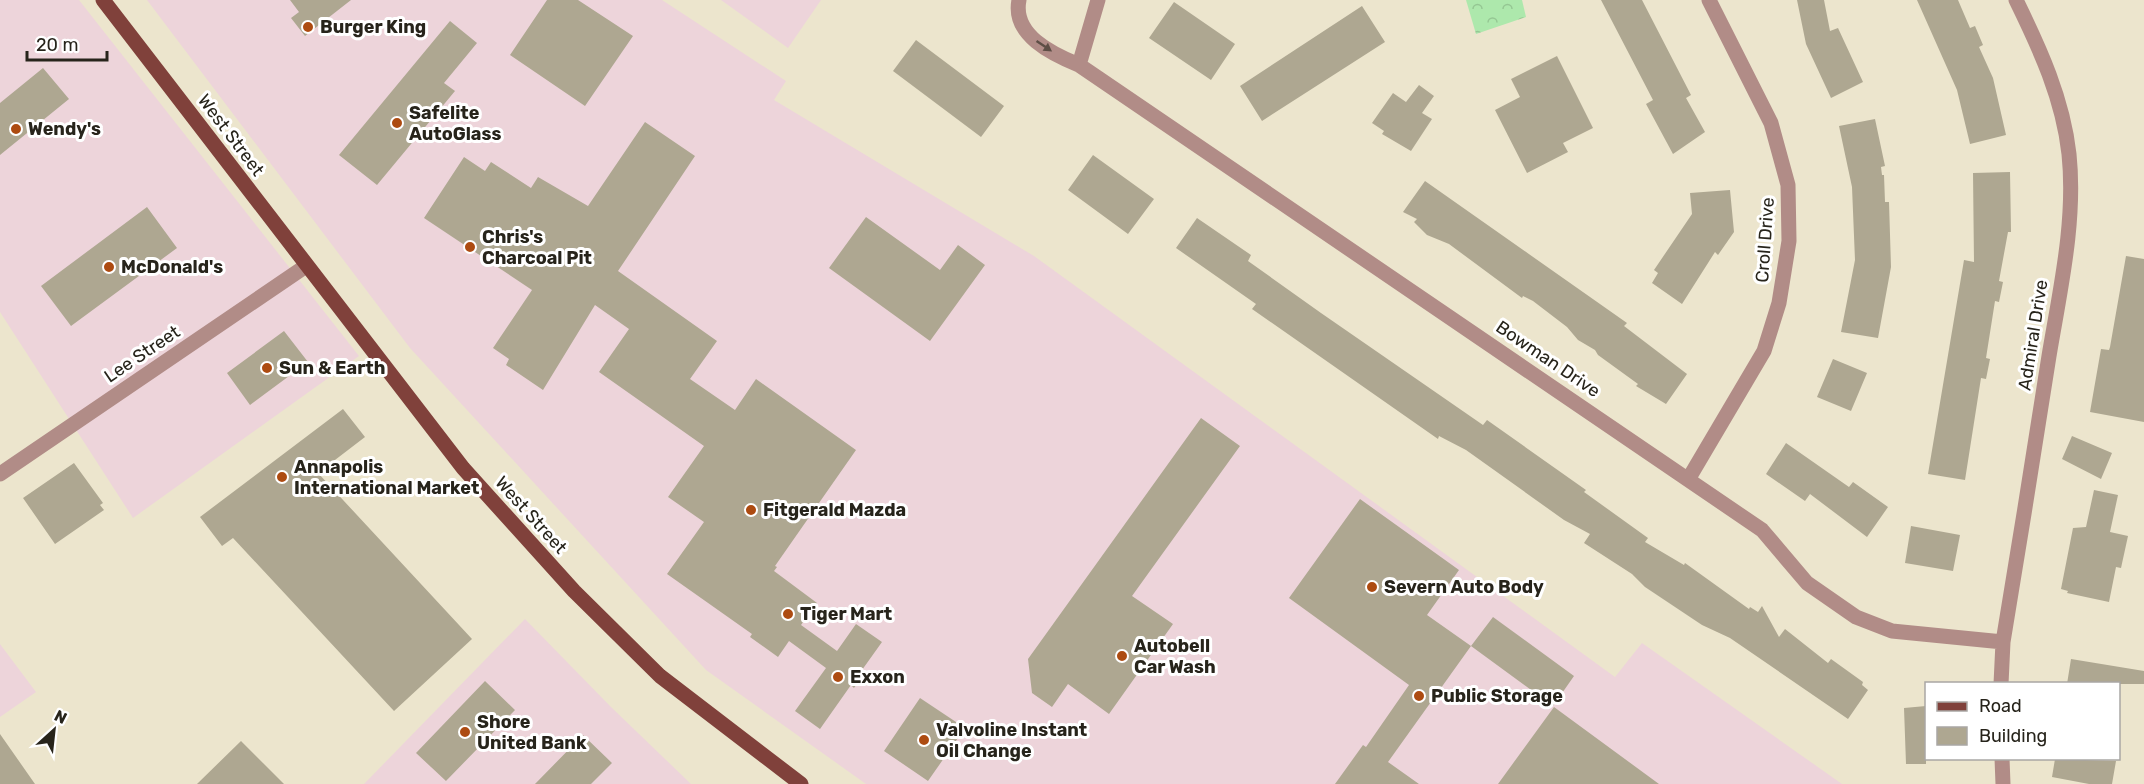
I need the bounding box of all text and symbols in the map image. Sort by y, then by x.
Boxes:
place label: Burger King [320,16,426,38]
marker: Burger King [301,20,315,34]
scale bar [27,24,106,62]
text: 20 m [36,34,78,56]
one-way arrow [1036,41,1053,52]
street label: West Street [193,90,269,180]
place label: Safelite AutoGlass [409,102,501,145]
marker: Safelite AutoGlass [390,116,404,130]
place label: Wendy's [28,118,101,140]
marker: Wendy's [9,122,23,136]
street label: Croll Drive [1751,197,1779,283]
place label: Chris's Charcoal Pit [482,226,592,269]
marker: Chris's Charcoal Pit [463,240,477,254]
place label: McDonald's [121,256,223,278]
marker: McDonald's [102,260,116,274]
street label: Admiral Drive [2013,278,2053,392]
street label: Bowman Drive [1492,316,1604,402]
street label: Lee Street [100,321,184,387]
place label: Sun & Earth [279,357,385,379]
marker: Sun & Earth [260,361,274,375]
place label: Annapolis International Market [294,456,479,499]
marker: Annapolis International Market [275,470,289,484]
street label: West Street [490,472,572,558]
place label: Fitgerald Mazda [763,499,906,521]
marker: Fitgerald Mazda [744,503,758,517]
place label: Severn Auto Body [1384,576,1544,598]
marker: Severn Auto Body [1365,580,1379,594]
place label: Tiger Mart [800,603,892,625]
marker: Tiger Mart [781,607,795,621]
place label: Autobell Car Wash [1134,635,1216,678]
marker: Autobell Car Wash [1115,649,1129,663]
place label: Exxon [850,666,905,688]
marker: Exxon [831,670,845,684]
legend [1925,682,2120,760]
place label: Public Storage [1431,685,1563,707]
marker: Public Storage [1412,689,1426,703]
text: Road [1979,695,2022,717]
north arrow [24,700,84,760]
text: N [51,706,70,728]
place label: Shore United Bank [477,711,587,754]
place label: Valvoline Instant Oil Change [936,719,1087,762]
marker: Shore United Bank [458,725,472,739]
text: Building [1979,725,2047,747]
marker: Valvoline Instant Oil Change [917,733,931,747]

